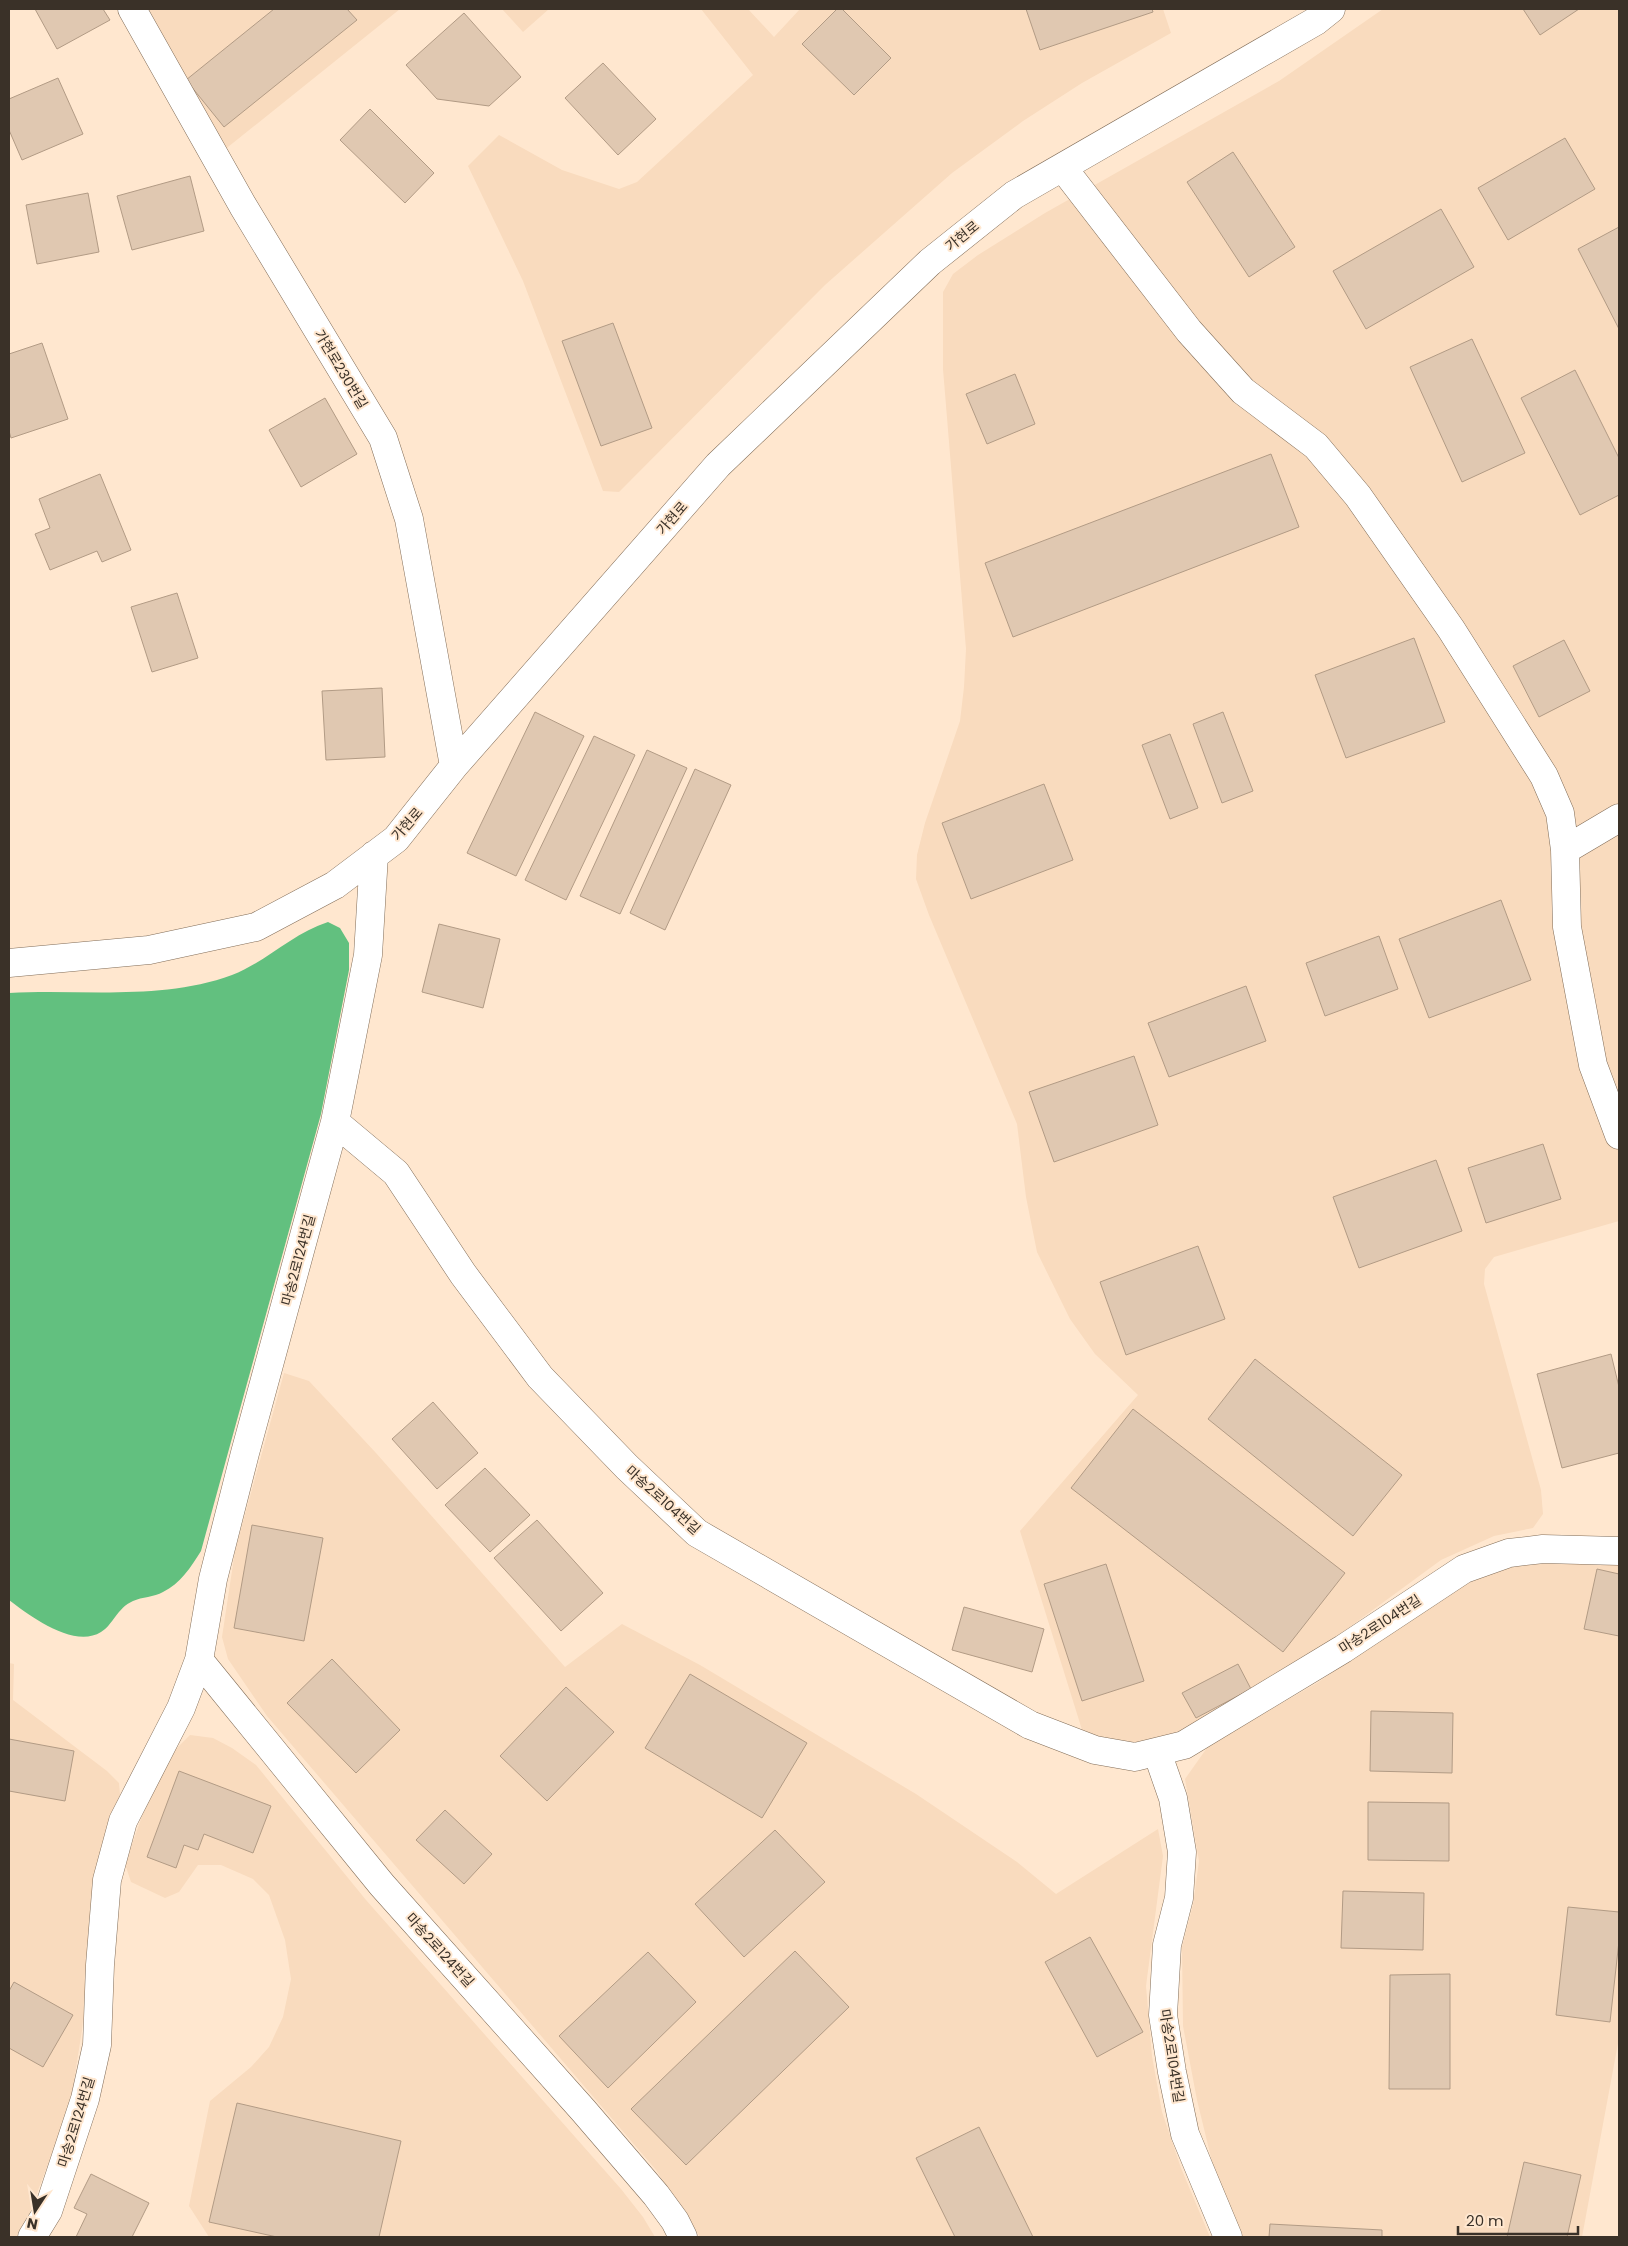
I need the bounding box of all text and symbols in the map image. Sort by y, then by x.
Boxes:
street label: 가현로 [941,216,983,256]
street label: 가현로230번길 [309,325,373,413]
street label: 가현로 [652,497,692,539]
street label: 가현로 [387,803,427,845]
street label: 마송2로124번길 [276,1212,320,1308]
street label: 마송2로104번길 [621,1461,705,1539]
street label: 마송2로104번길 [1335,1590,1425,1658]
street label: 마송2로124번길 [401,1908,479,1992]
street label: 마송2로104번길 [1155,2008,1189,2104]
street label: 마송2로124번길 [53,2074,99,2170]
north arrow [10,2186,60,2236]
scale bar [1458,2204,1578,2236]
text: 20 m [1466,2210,1504,2231]
text: N [25,2213,40,2235]

